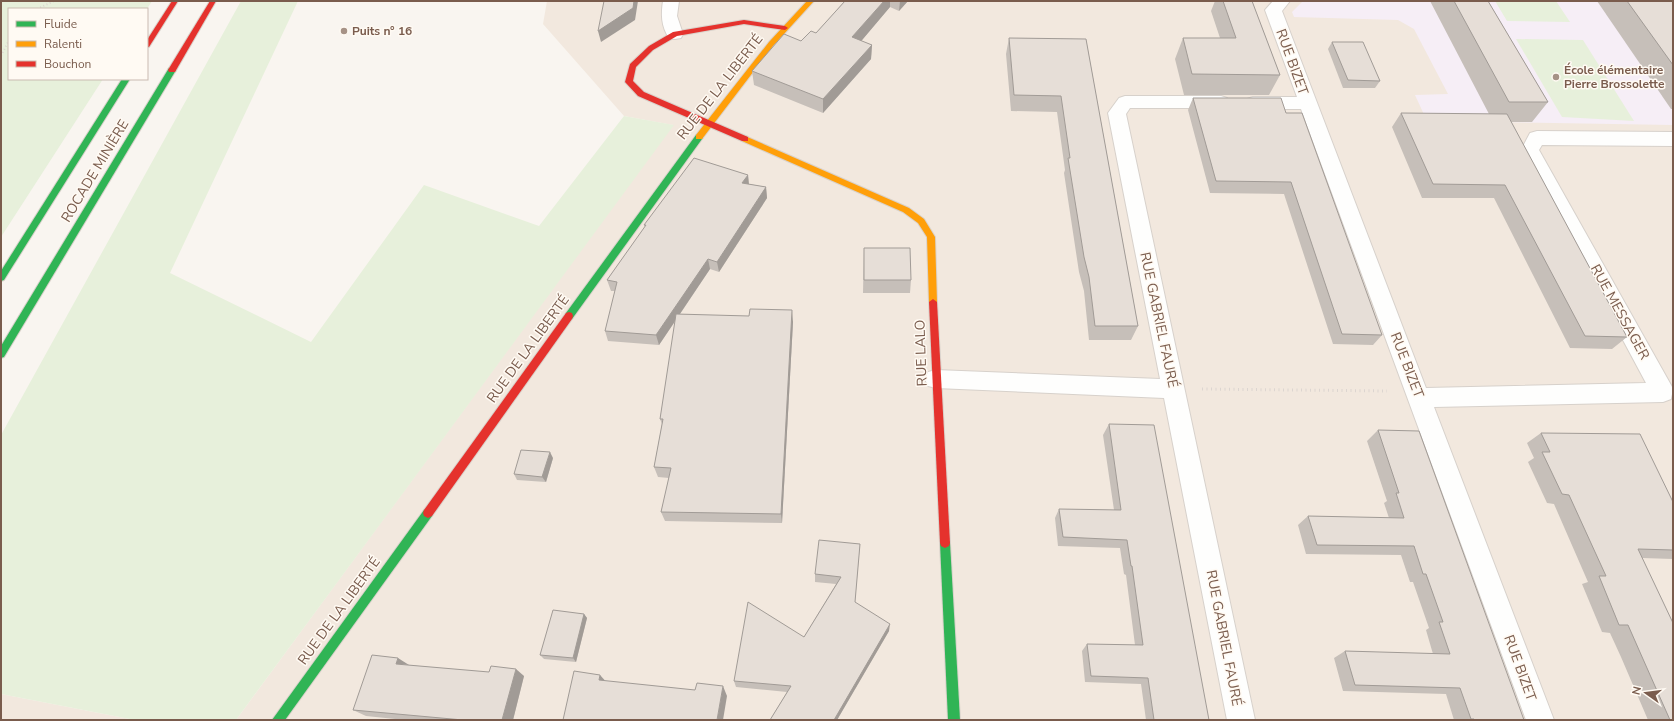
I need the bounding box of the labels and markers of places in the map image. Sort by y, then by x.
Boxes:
place label: Puits n° 16 [352,23,412,39]
marker: Puits n° 16 [339,26,349,36]
place label: École élémentaire Pierre Brossolette [1564,62,1665,92]
marker: École élémentaire Pierre Brossolette [1551,72,1561,82]

